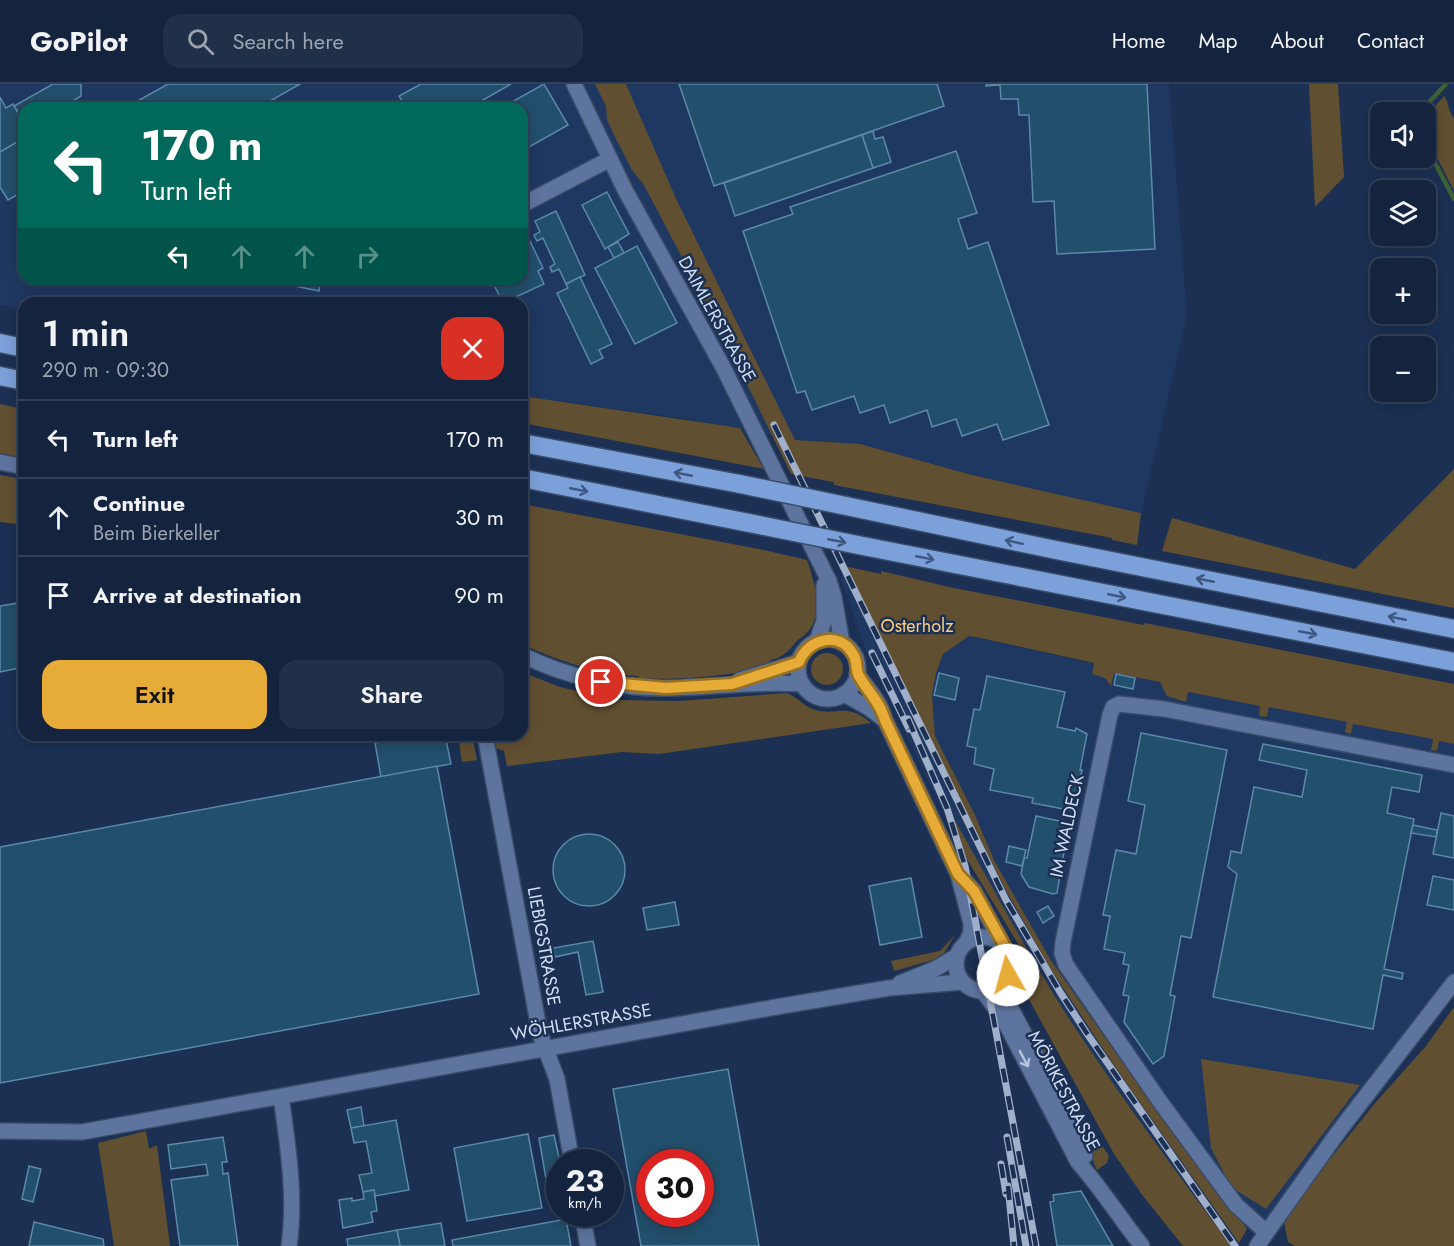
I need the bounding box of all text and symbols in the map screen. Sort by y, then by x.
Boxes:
search box [163,14,583,68]
text: GoPilot [30,21,127,62]
icon: search [184,25,217,58]
text: Search here [232,25,344,57]
text: Home [1112,26,1165,56]
text: Map [1198,26,1238,56]
text: About [1271,26,1324,56]
text: Contact [1357,26,1424,56]
map controls [1370,102,1436,402]
button: sound [1370,102,1436,168]
text: 170 m [141,115,263,176]
icon: left [42,126,120,204]
text: Turn left [141,171,231,210]
button: layers [1370,180,1436,246]
icon: left [162,240,195,273]
icon: ahead [225,240,258,273]
icon: ahead [288,240,321,273]
icon: right [351,240,384,273]
street label: DAIMLERSTRASSE [672,251,762,387]
button: + [1370,258,1436,324]
text: 1 min [42,307,129,359]
button: close [441,317,504,380]
button: − [1370,336,1436,402]
text: 290 m · 09:30 [42,356,169,385]
icon: left [42,423,75,456]
text: Turn left [93,423,178,455]
text: 170 m [446,423,504,455]
one-way arrow [674,468,693,479]
one-way arrow [569,485,589,496]
text: Continue [93,487,185,519]
icon: ahead [42,501,75,534]
text: 30 m [455,501,504,533]
text: Beim Bierkeller [93,519,220,548]
one-way arrow [1005,535,1024,547]
one-way arrow [826,536,846,547]
one-way arrow [915,553,935,564]
one-way arrow [1196,574,1216,585]
icon: arrive [42,579,75,612]
text: Arrive at destination [93,579,302,611]
text: 90 m [454,579,504,611]
one-way arrow [1106,591,1126,602]
one-way arrow [1387,612,1407,623]
park label: Osterholz [881,613,954,639]
one-way arrow [1298,628,1317,639]
pin [575,656,626,707]
button: Exit [42,660,267,729]
button: Share [279,660,504,729]
icon: arrive [584,665,617,698]
street label: IM WALDECK [1043,771,1091,880]
street label: LIEBIGSTRASSE [521,884,567,1008]
position arrow [976,943,1040,1007]
street label: WÖHLERSTRASSE [509,997,653,1047]
street label: MÖRIKESTRASSE [1021,1026,1107,1156]
one-way arrow [1019,1049,1030,1067]
speed limit sign: 30 [636,1149,714,1227]
text: 23 [566,1159,604,1202]
text: km/h [568,1192,602,1214]

